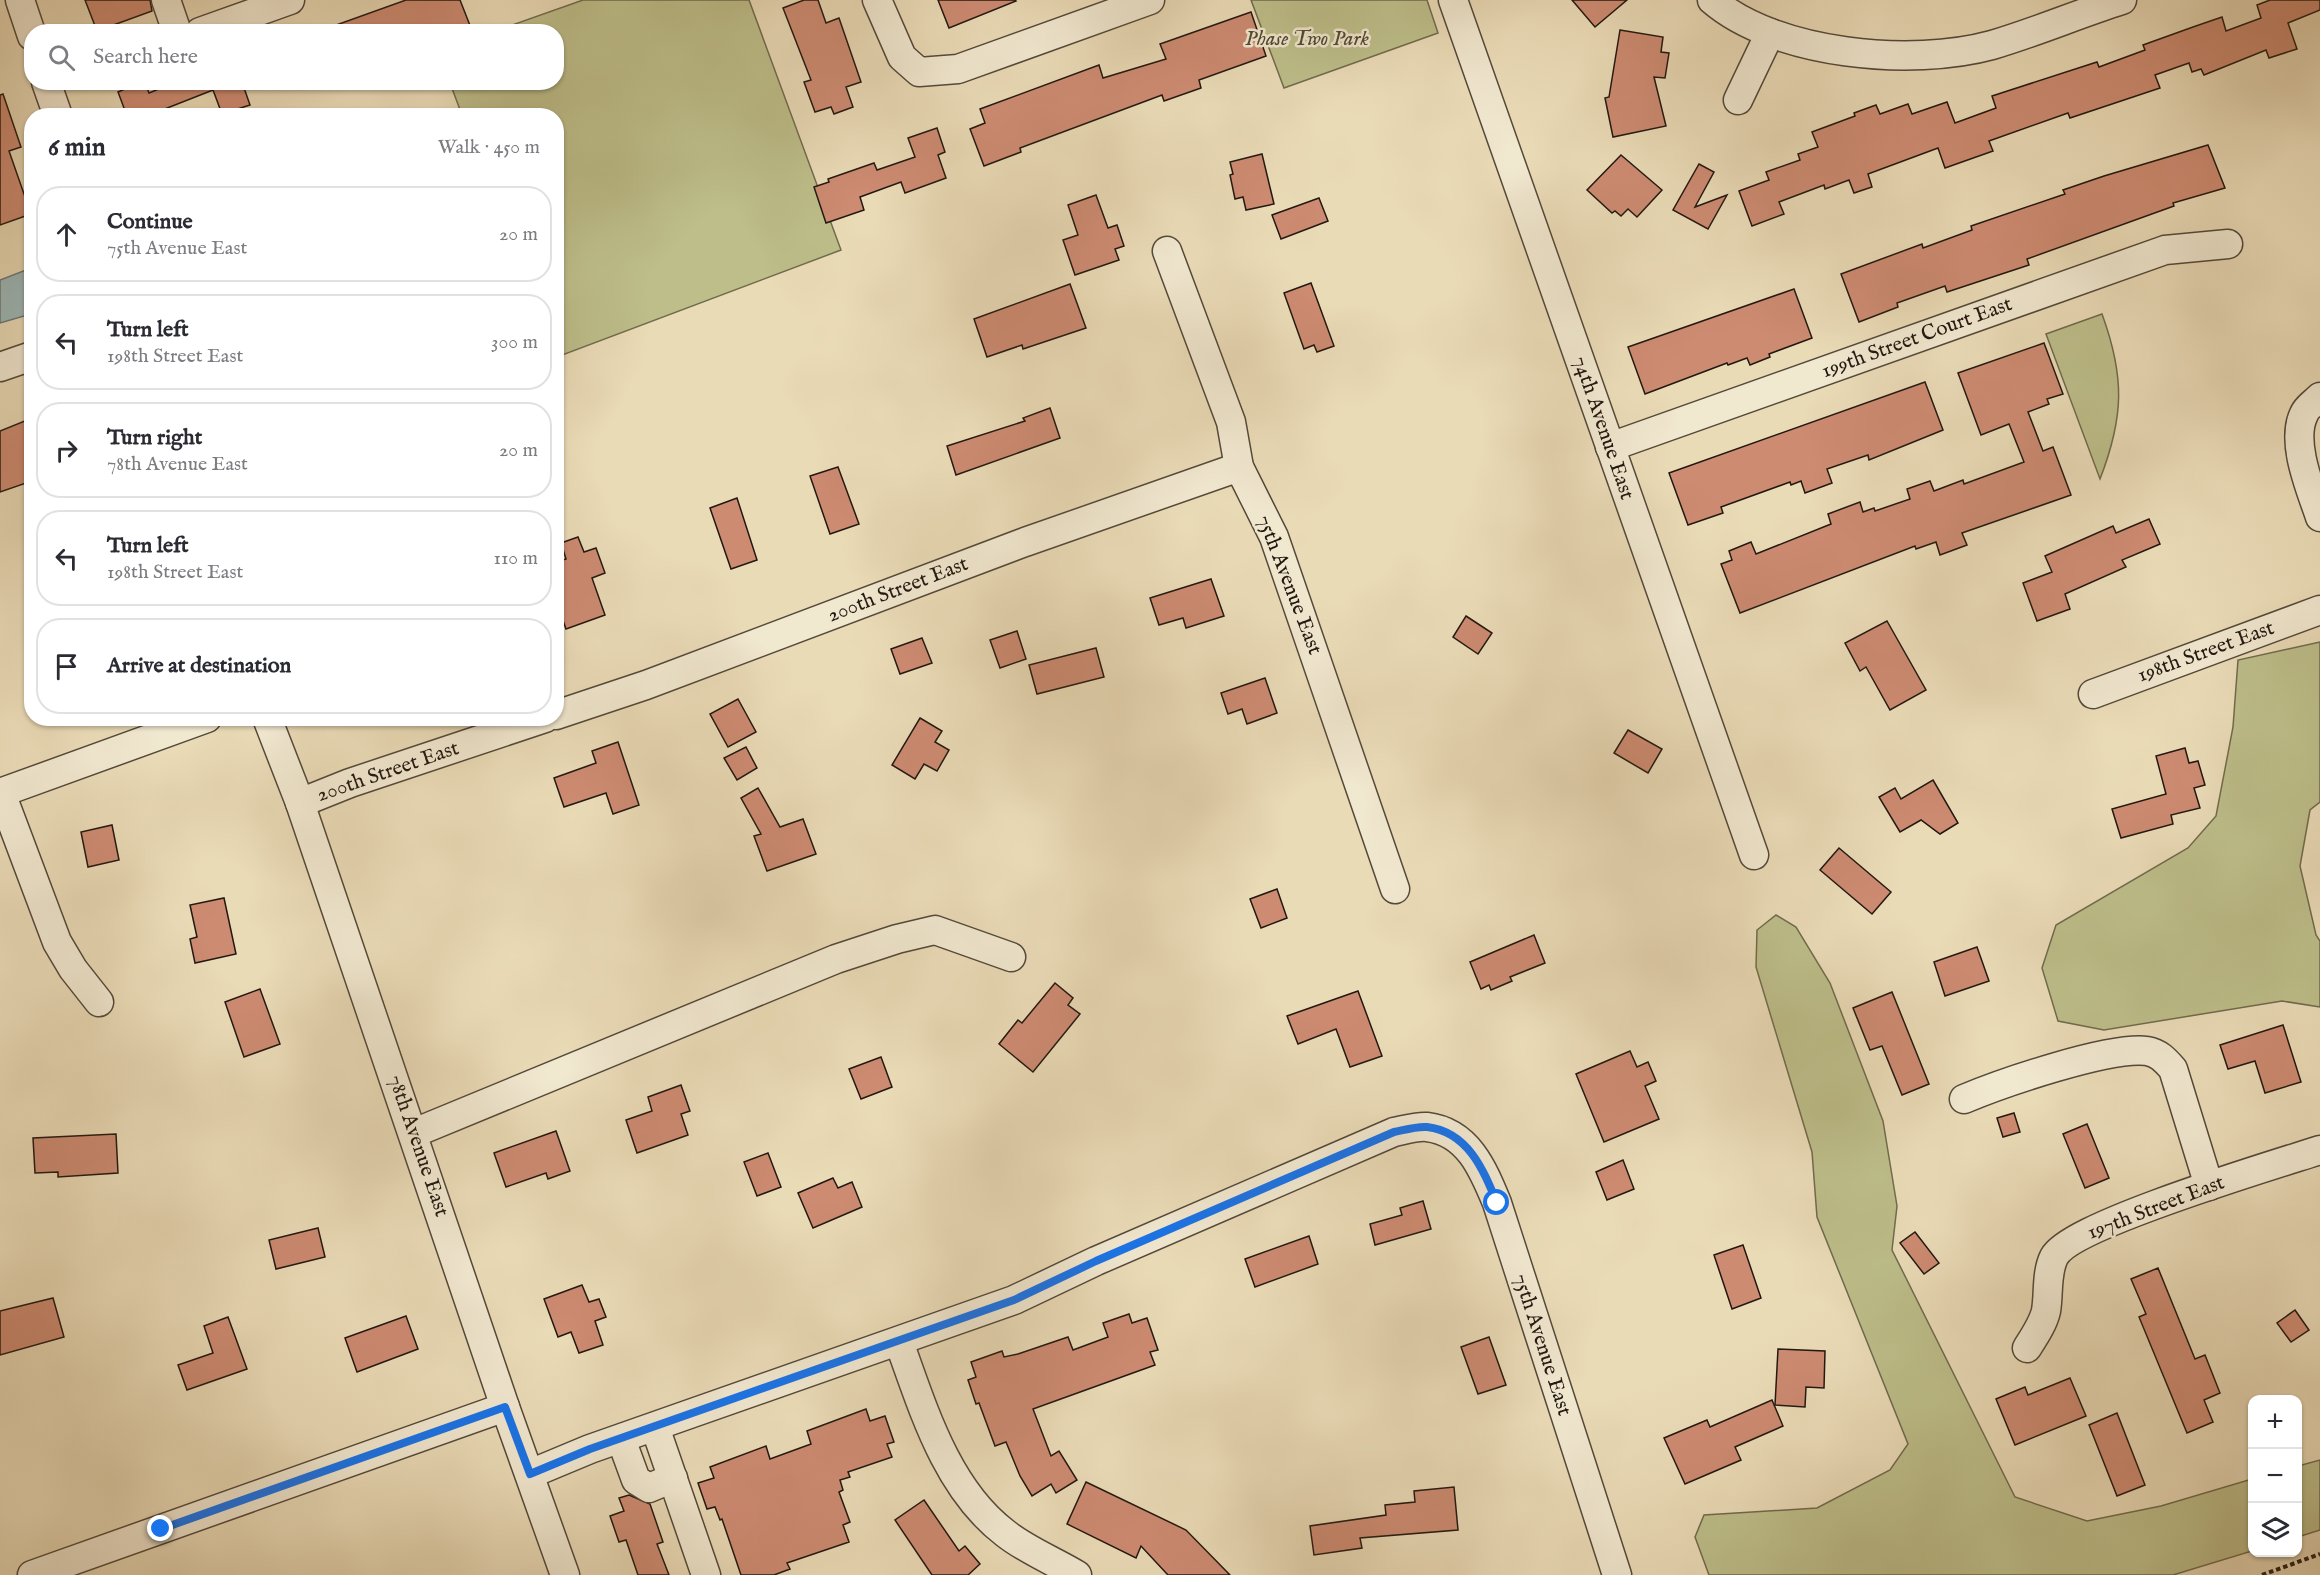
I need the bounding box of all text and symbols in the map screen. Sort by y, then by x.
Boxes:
search box [24,24,564,90]
park label: Phase Two Park [1245,26,1369,53]
icon: search [45,41,78,74]
text: Search here [93,43,198,71]
text: 6 min [48,131,106,164]
text: Walk · 450 m [438,135,540,160]
text: Continue [107,208,193,236]
icon: ahead [50,218,83,251]
text: 20 m [499,222,538,247]
text: 75th Avenue East [107,236,247,261]
street label: 199th Street Court East [1818,291,2016,385]
text: Turn left [107,316,189,344]
icon: left [50,326,83,359]
text: 300 m [491,330,538,355]
text: 198th Street East [107,344,243,369]
street label: 74th Avenue East [1566,353,1640,503]
text: Turn right [107,424,202,452]
icon: right [50,434,83,467]
text: 20 m [499,438,538,463]
text: 78th Avenue East [107,452,248,477]
street label: 75th Avenue East [1250,511,1328,659]
text: Turn left [107,532,189,560]
icon: left [50,542,83,575]
text: 110 m [494,546,538,571]
street label: 200th Street East [824,551,972,629]
text: 198th Street East [107,560,243,585]
street label: 198th Street East [2134,615,2278,689]
icon: arrive [50,650,83,683]
text: Arrive at destination [107,652,291,680]
street label: 200th Street East [313,735,463,809]
street label: 78th Avenue East [381,1072,455,1220]
street label: 197th Street East [2084,1169,2228,1247]
route start [1483,1189,1509,1215]
street label: 75th Avenue East [1506,1271,1578,1419]
map controls [2248,1395,2302,1557]
button: + [2248,1395,2302,1449]
button: − [2248,1449,2302,1503]
button: layers [2248,1503,2302,1557]
route end [147,1515,173,1541]

